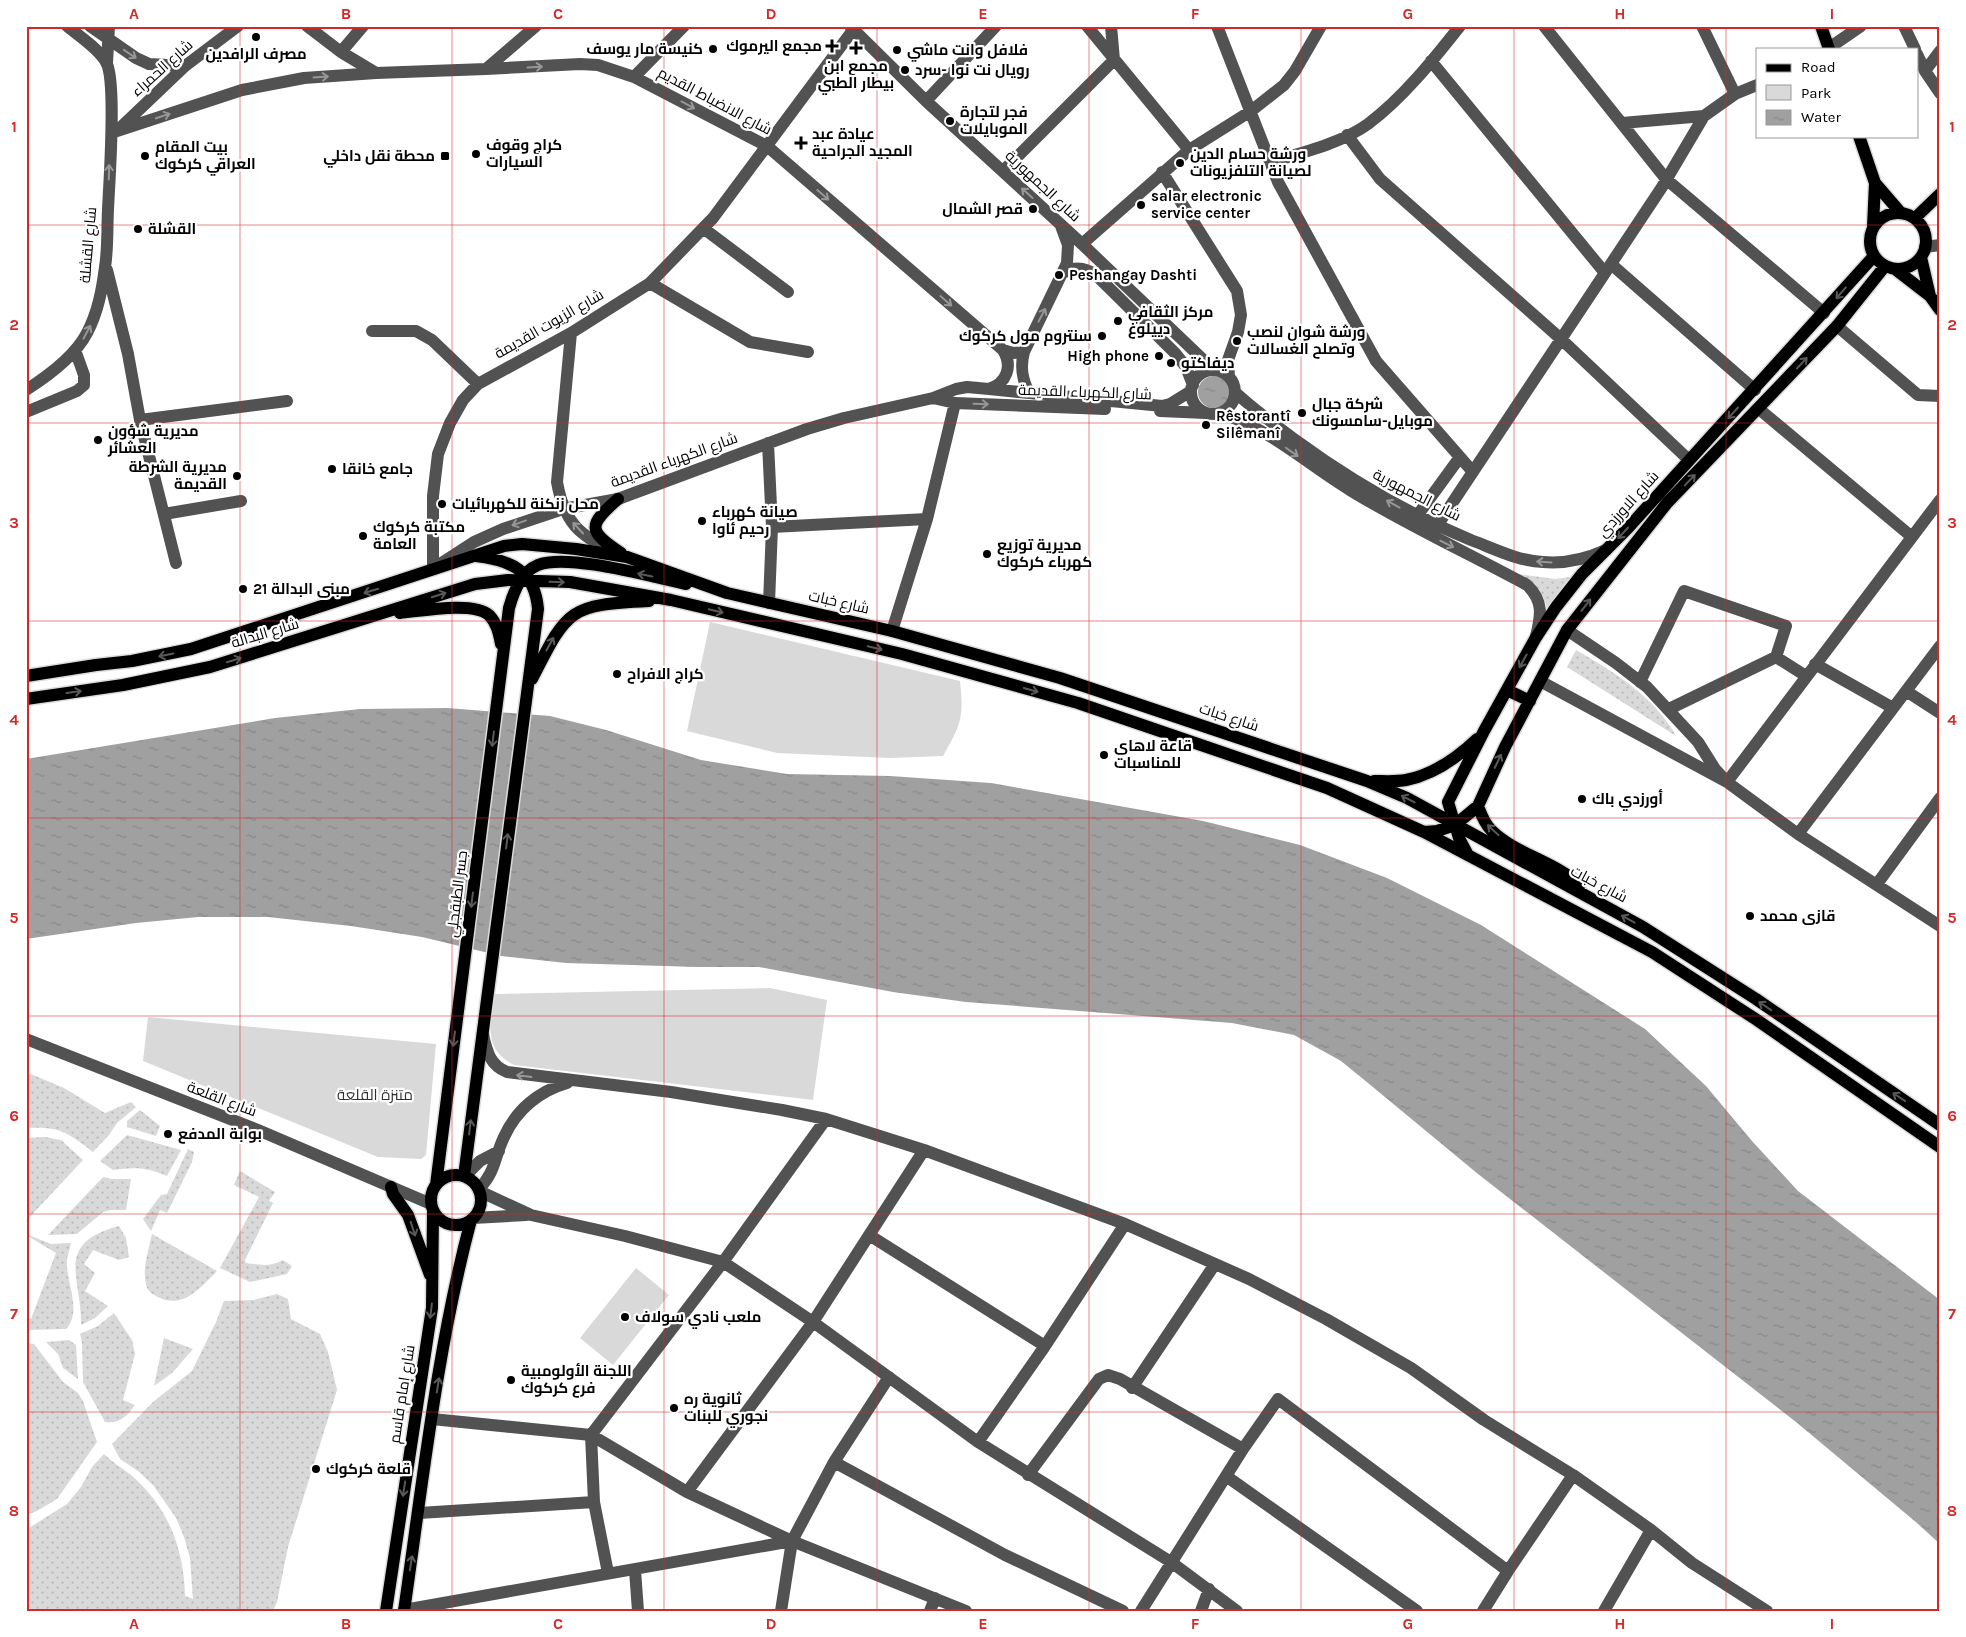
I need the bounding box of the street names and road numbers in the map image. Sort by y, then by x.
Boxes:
street label: شارع الحمراء [127,36,198,102]
street label: شارع الانضباط القديم [654,63,775,140]
street label: شارع الجمهورية [1000,147,1084,227]
street label: شارع القشلة [76,206,102,284]
street label: شارع الزيوت القديمة [491,285,608,364]
street label: شارع الكهرباء القديمة [1018,381,1152,405]
street label: شارع الكهرباء القديمة [608,429,741,493]
street label: شارع الجمهورية [1369,465,1464,527]
street label: شارع الاورزدي [1594,467,1665,543]
street label: شارع خبات [806,586,871,620]
street label: شارع البدالة [229,614,302,654]
street label: شارع خبات [1196,699,1261,737]
street label: جسر الطبقجلي [443,850,474,939]
street label: شارع خبات [1567,862,1630,908]
street label: شارع القلعة [184,1077,259,1122]
street label: شارع إمام قاسم [385,1343,421,1445]

